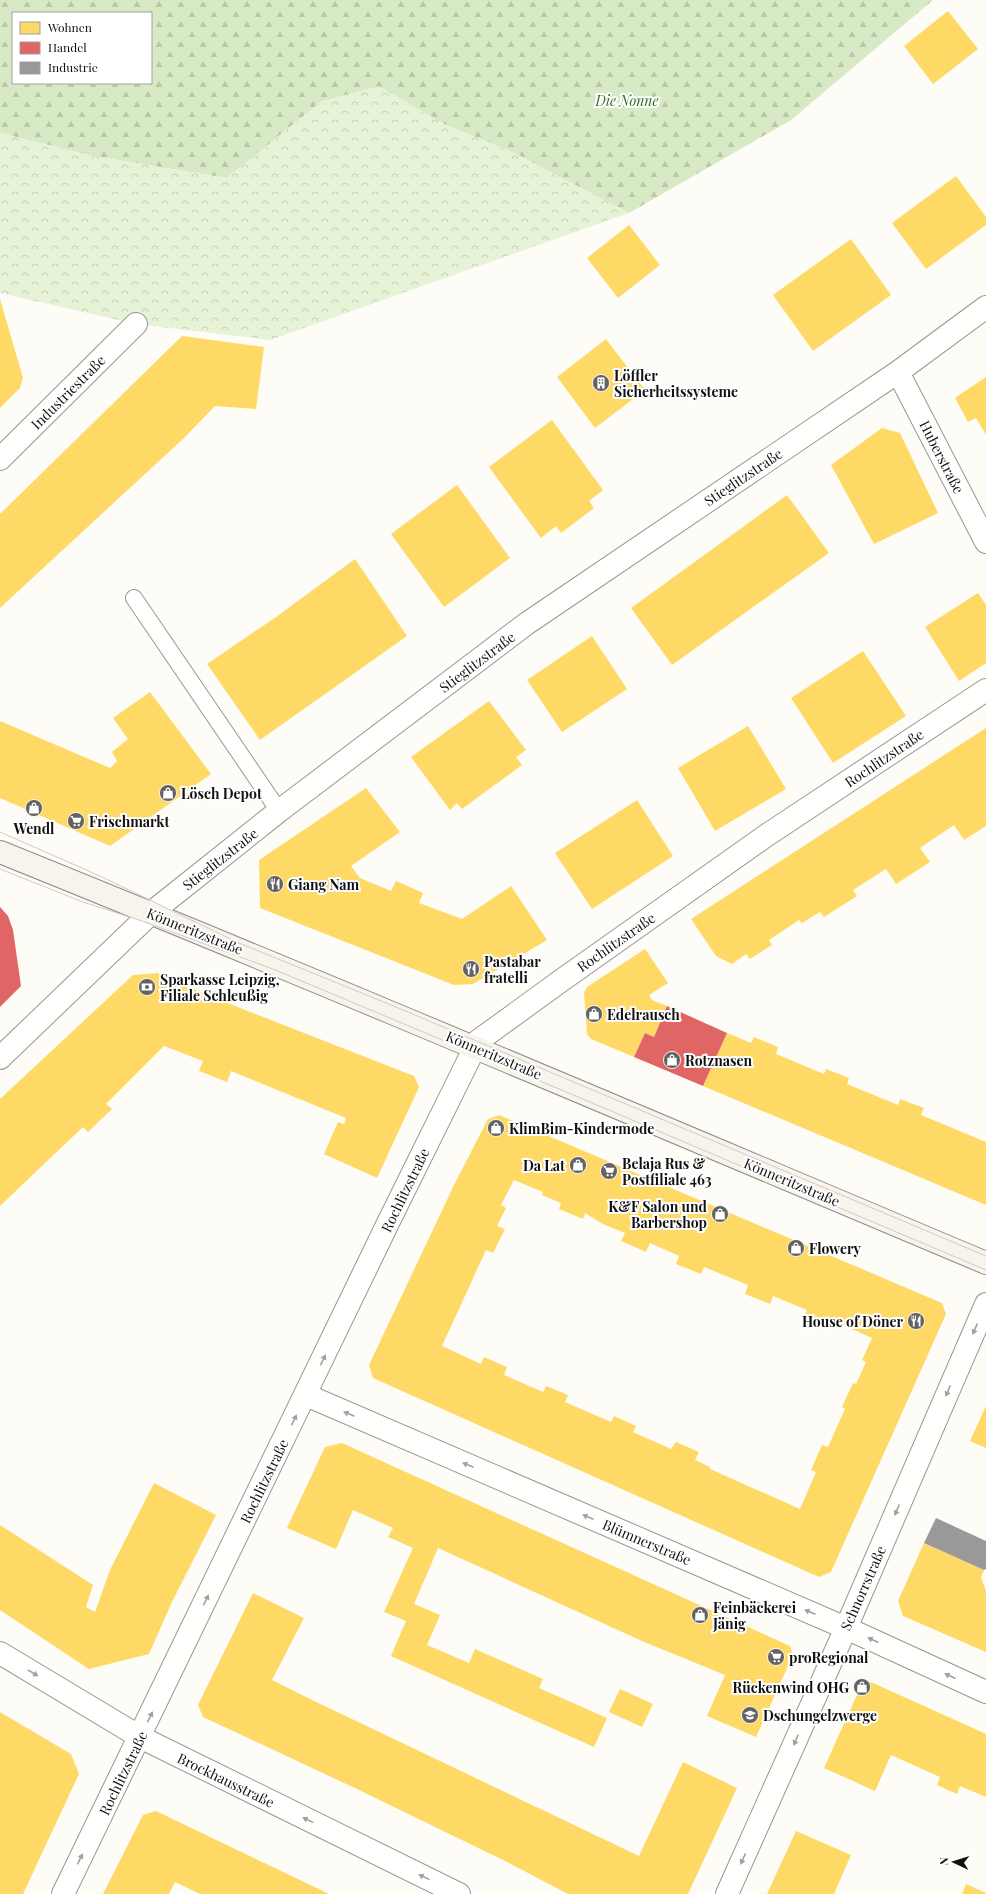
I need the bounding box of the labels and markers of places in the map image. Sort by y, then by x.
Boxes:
place label: Löffler Sicherheitssysteme [614,366,738,401]
building icon: Löffler Sicherheitssysteme [591,373,611,393]
shop icon: Lösch Depot [158,783,178,803]
place label: Lösch Depot [181,784,262,803]
shop icon: Wendl [24,798,44,818]
supermarket icon: Frischmarkt [66,811,86,831]
place label: Frischmarkt [89,812,169,831]
place label: Wendl [13,819,55,838]
restaurant icon: Giang Nam [265,874,285,894]
place label: Giang Nam [288,875,360,894]
place label: Pastabar fratelli [484,952,541,987]
restaurant icon: Pastabar fratelli [461,959,481,979]
place label: Sparkasse Leipzig, Filiale Schleußig [160,970,280,1005]
bank icon: Sparkasse Leipzig, Filiale Schleußig [137,977,157,997]
shop icon: Edelrausch [584,1004,604,1024]
place label: Edelrausch [607,1005,680,1024]
shop icon: Rotznasen [662,1050,682,1070]
place label: Rotznasen [685,1051,752,1070]
shop icon: KlimBim-Kindermode [486,1118,506,1138]
place label: KlimBim-Kindermode [509,1119,654,1138]
place label: Belaja Rus & Postfiliale 463 [622,1154,712,1189]
shop icon: Da Lat [568,1155,588,1175]
place label: Da Lat [523,1156,565,1175]
supermarket icon: Belaja Rus & Postfiliale 463 [599,1161,619,1181]
place label: K&F Salon und Barbershop [608,1197,708,1232]
shop icon: K&F Salon und Barbershop [710,1204,730,1224]
shop icon: Flowery [786,1238,806,1258]
place label: Flowery [809,1239,861,1258]
restaurant icon: House of Döner [906,1311,926,1331]
place label: House of Döner [802,1312,903,1331]
place label: Feinbäckerei Jänig [712,1598,797,1633]
shop icon: Feinbäckerei Jänig [690,1605,710,1625]
supermarket icon: proRegional [766,1647,786,1667]
place label: proRegional [789,1648,869,1667]
shop icon: Rückenwind OHG [852,1677,872,1697]
place label: Rückenwind OHG [733,1678,849,1697]
school or university icon: Dschungelzwerge [740,1705,760,1725]
place label: Dschungelzwerge [763,1706,877,1725]

